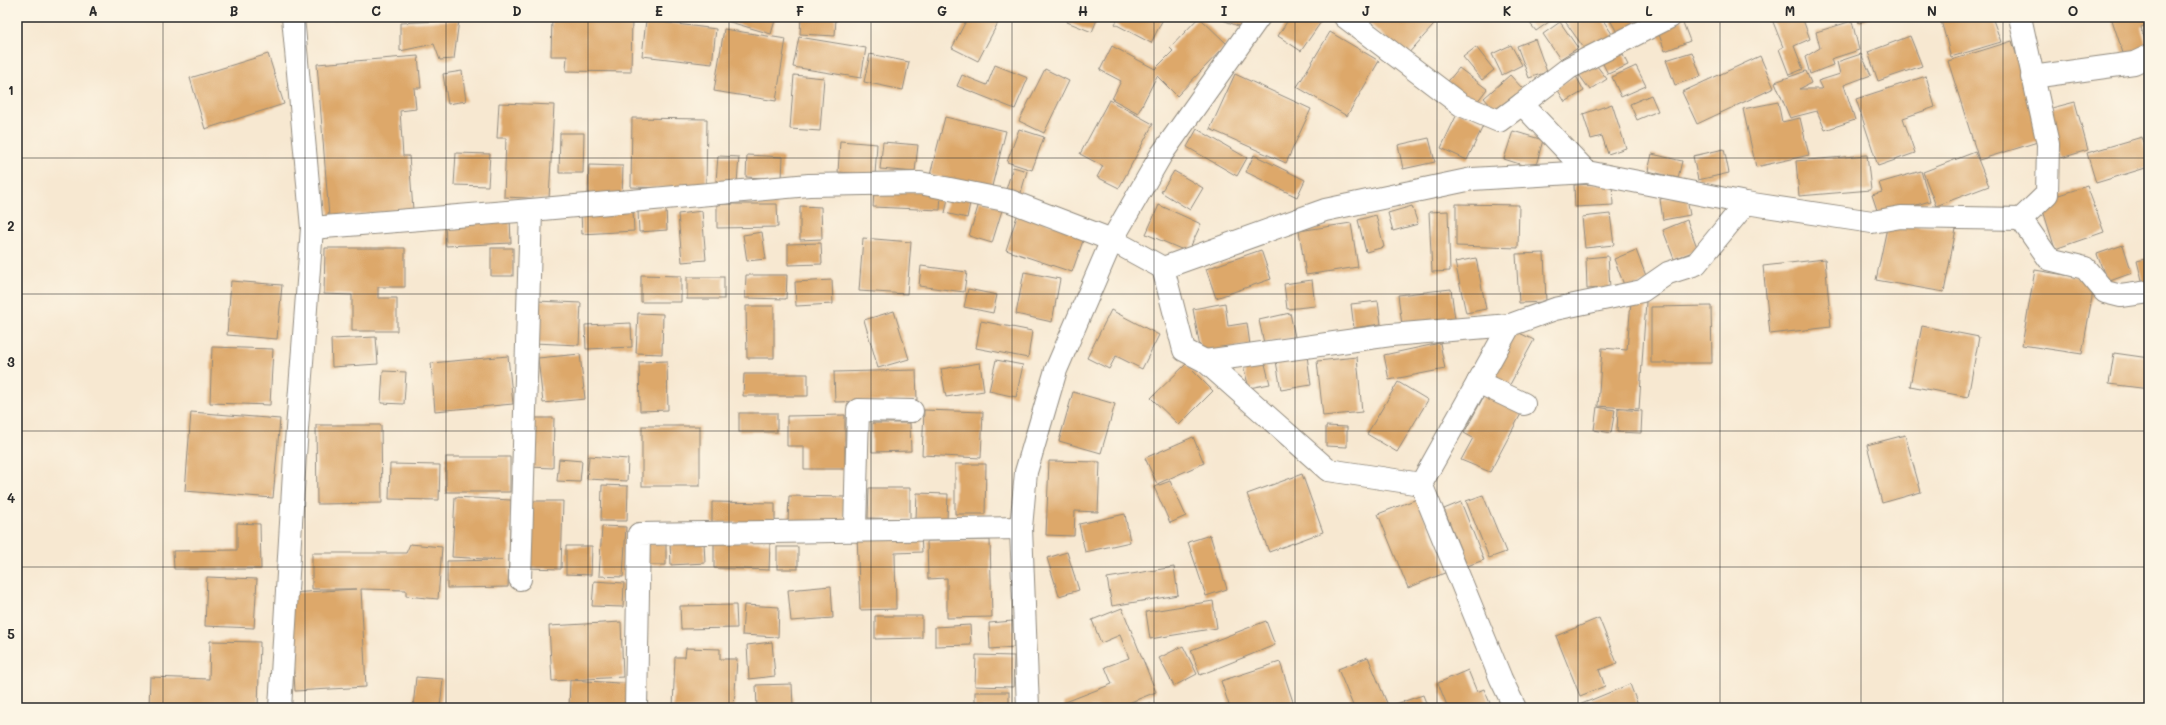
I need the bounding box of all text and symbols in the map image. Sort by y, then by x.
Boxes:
text: A [88,2,98,19]
text: B [230,2,239,19]
text: C [371,2,381,19]
text: D [512,2,522,19]
text: E [655,2,663,19]
text: F [796,2,804,19]
text: G [937,2,947,19]
text: H [1078,2,1088,19]
text: I [1221,2,1228,19]
text: J [1362,2,1370,19]
text: K [1503,2,1512,19]
text: L [1645,2,1653,19]
text: M [1785,2,1795,19]
text: N [1927,2,1937,19]
text: O [2068,2,2078,19]
text: 1 [8,81,14,98]
text: 2 [7,217,15,234]
text: 3 [7,353,15,370]
text: 4 [7,489,15,506]
text: 5 [7,625,15,642]

